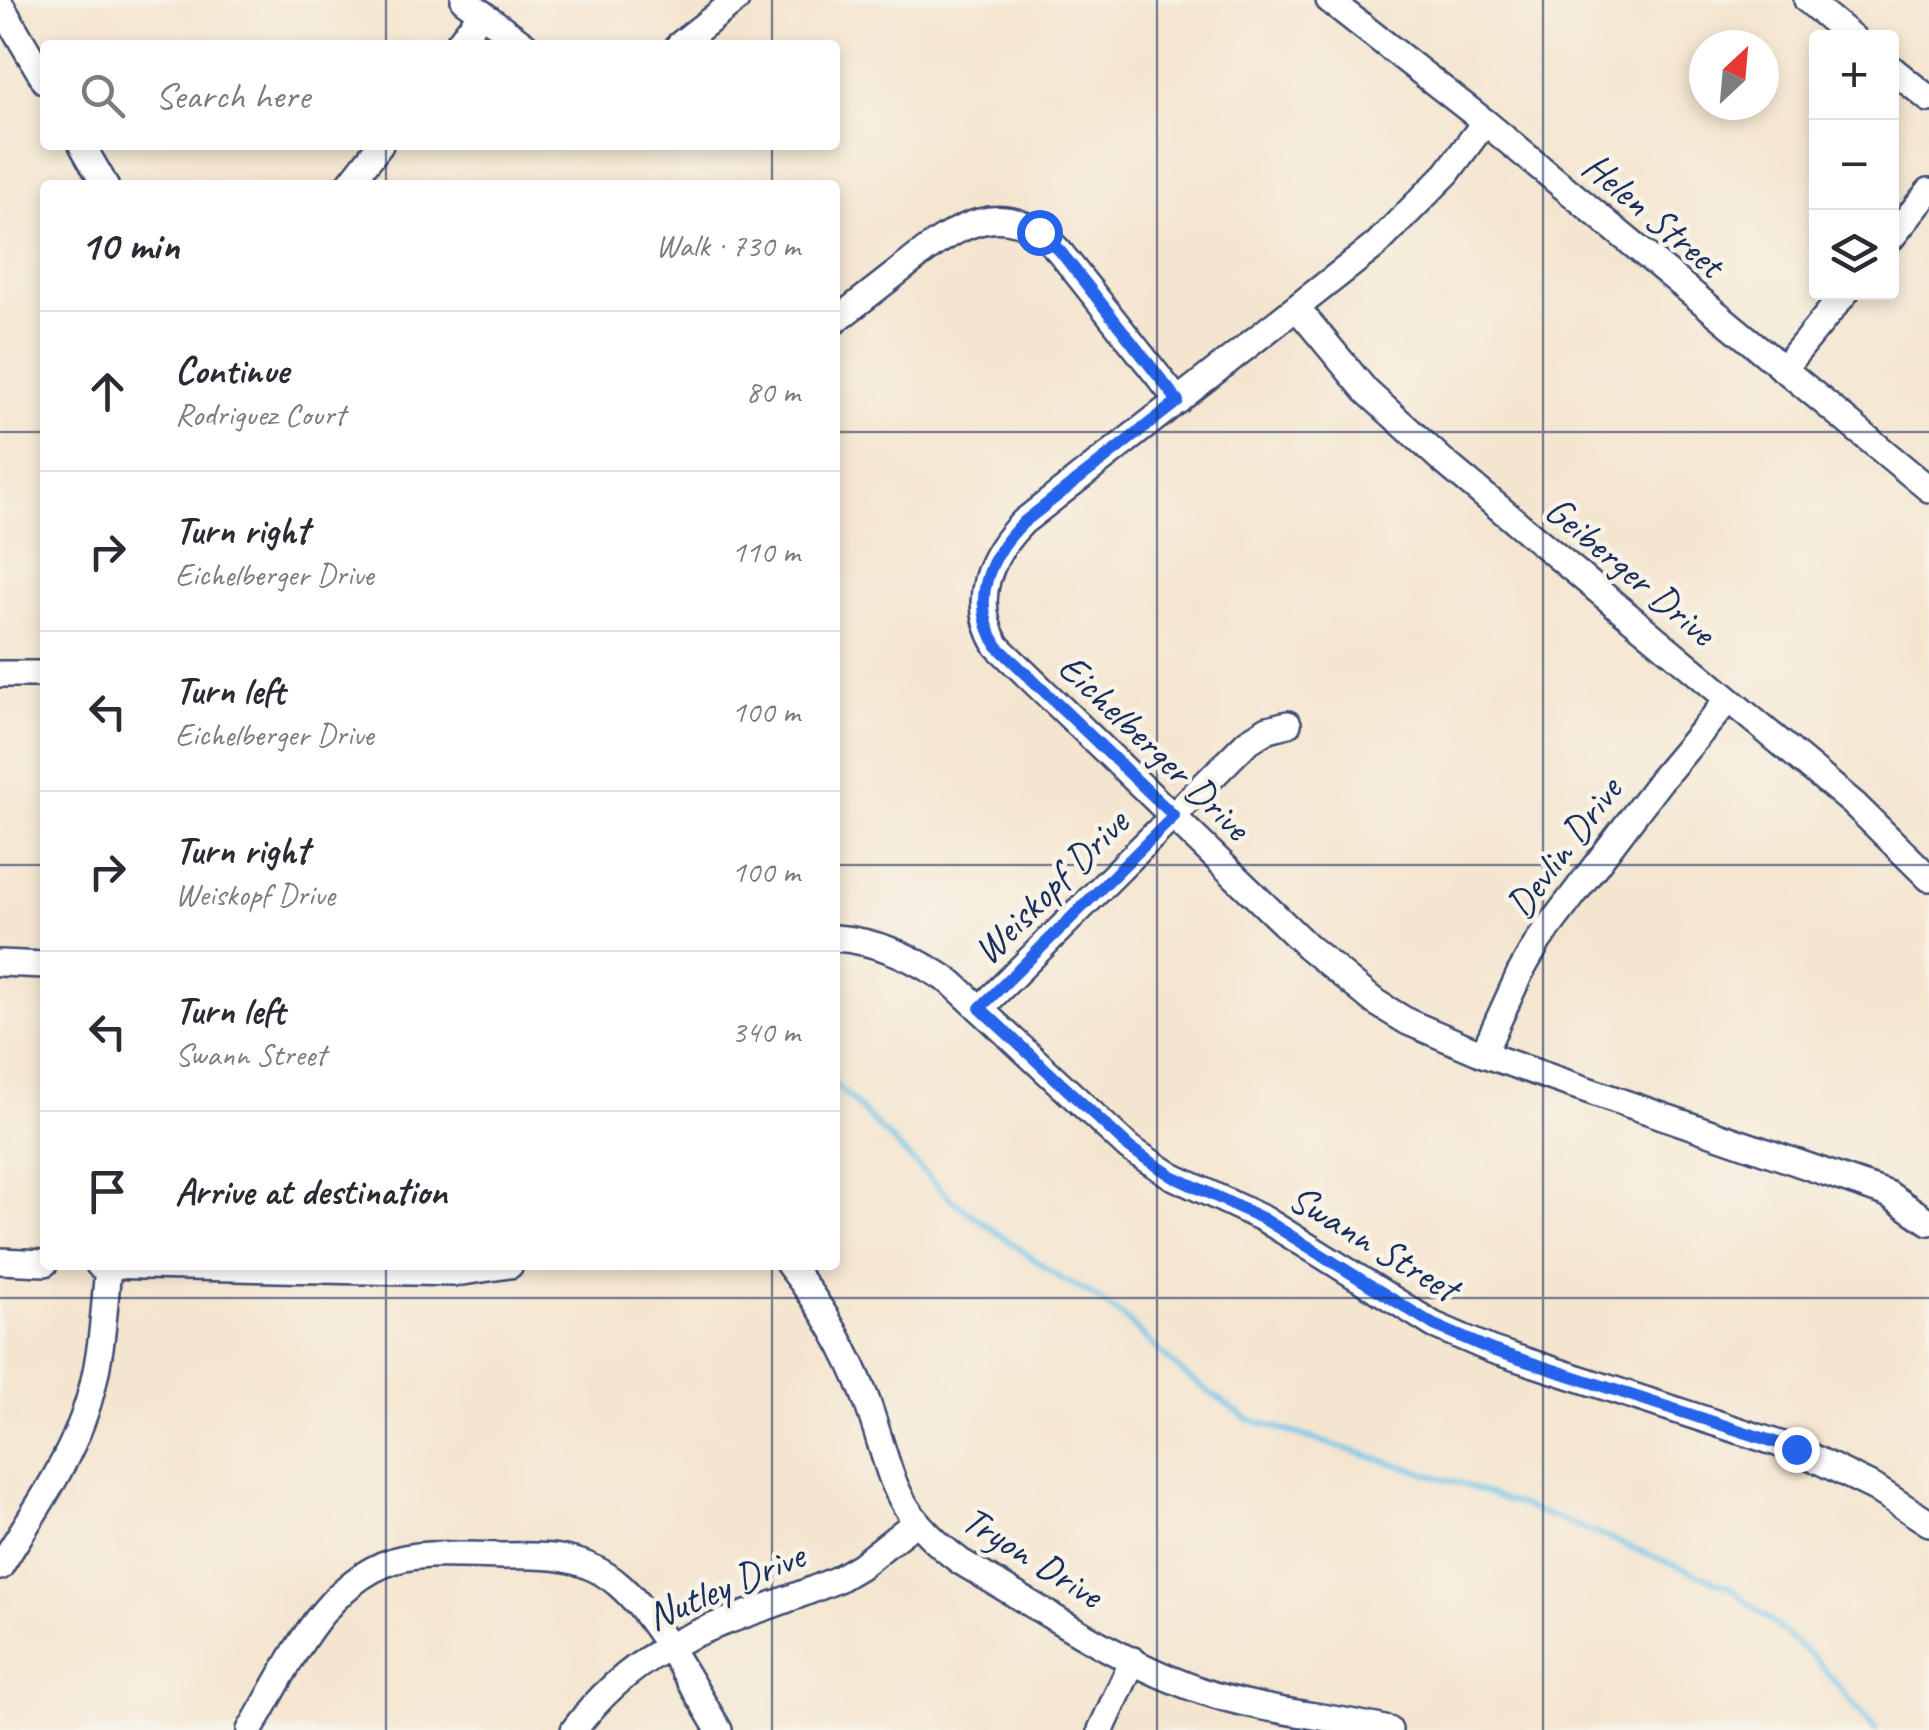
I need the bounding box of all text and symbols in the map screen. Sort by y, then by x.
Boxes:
north arrow [1689,30,1779,120]
map controls [1809,30,1899,300]
button: + [1809,30,1899,120]
search box [40,40,840,150]
icon: search [75,68,130,123]
text: Search here [155,72,310,119]
button: − [1809,120,1899,210]
street label: Helen Street [1572,141,1737,291]
route start [1017,210,1063,256]
button: layers [1809,210,1899,300]
text: 10 min [80,219,179,272]
text: Walk · 730 m [656,225,800,266]
text: Continue [175,347,289,394]
icon: ahead [80,364,135,419]
text: 80 m [746,371,800,412]
text: Rodriguez Court [175,394,345,435]
street label: Geiberger Drive [1535,485,1728,658]
text: Turn right [175,507,309,554]
icon: right [80,524,135,579]
text: 110 m [731,531,800,572]
text: Eichelberger Drive [175,554,373,595]
street label: Eichelberger Drive [1048,643,1263,853]
text: Turn left [175,667,285,714]
icon: left [80,684,135,739]
text: 100 m [731,691,800,732]
text: Eichelberger Drive [175,714,373,755]
street label: Devlin Drive [1495,765,1635,928]
street label: Weiskopf Drive [962,796,1141,975]
text: Turn right [175,827,309,874]
icon: right [80,844,135,899]
text: 100 m [731,851,800,892]
text: Weiskopf Drive [175,874,335,915]
text: Turn left [175,987,285,1034]
icon: left [80,1004,135,1059]
text: 340 m [731,1011,800,1052]
text: Swann Street [175,1034,326,1075]
icon: arrive [80,1164,135,1219]
text: Arrive at destination [175,1168,447,1215]
street label: Swann Street [1280,1173,1472,1316]
route end [1774,1427,1820,1473]
street label: Tryon Drive [953,1494,1114,1621]
street label: Nutley Drive [639,1529,815,1642]

